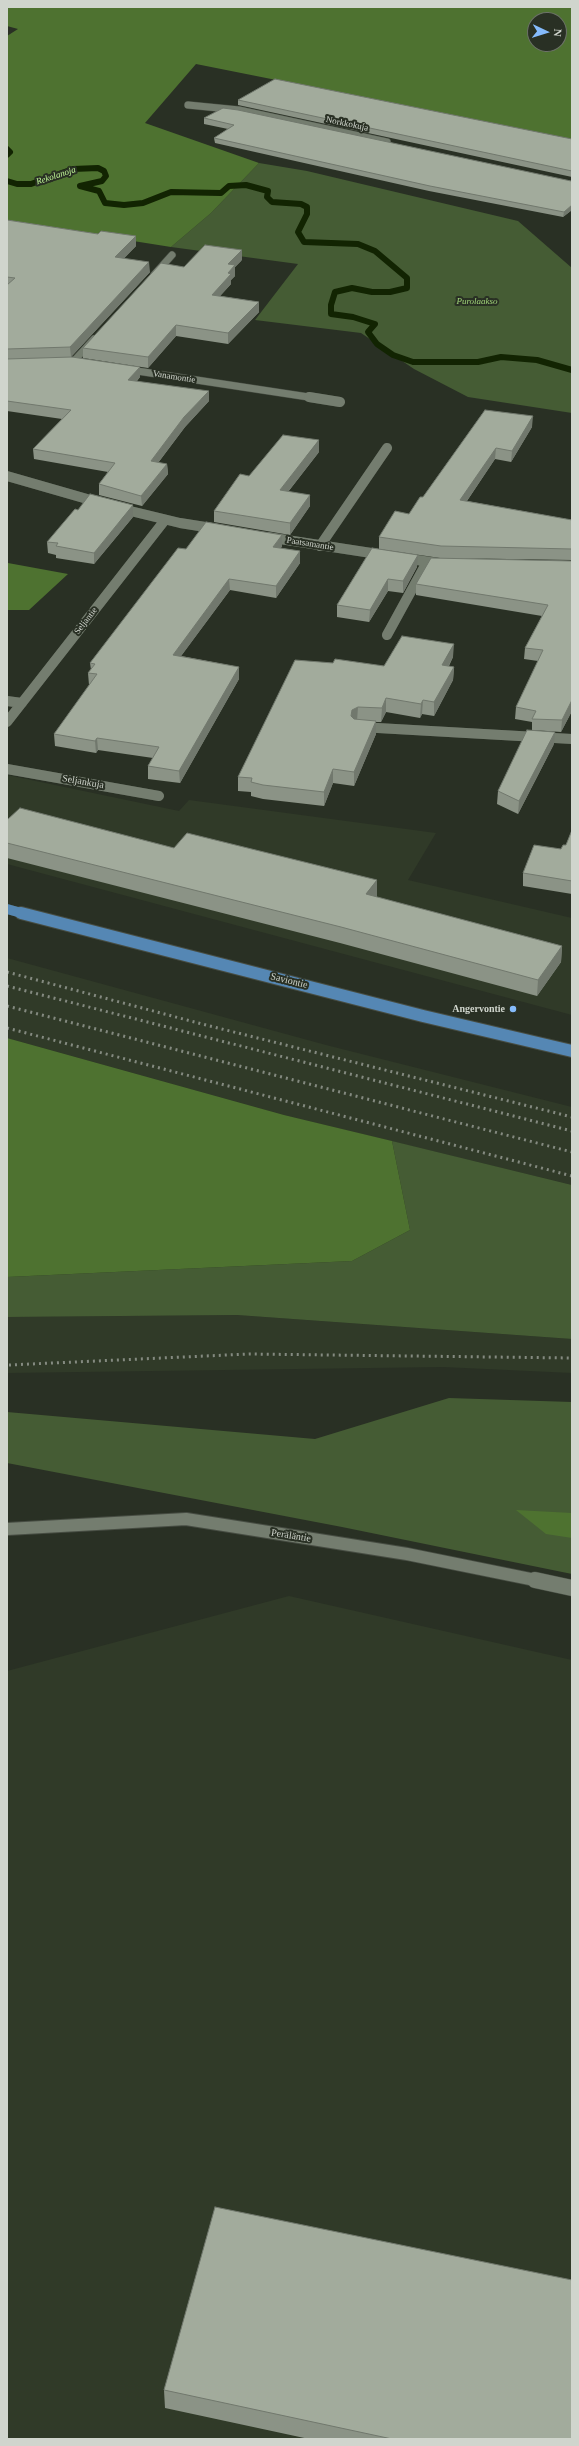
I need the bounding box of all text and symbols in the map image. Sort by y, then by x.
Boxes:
north arrow [527,12,567,52]
text: N [552,28,564,37]
street label: Norkkokuja [325,114,369,134]
water label: Rekolanoja [35,165,77,187]
park label: Purolaakso [456,297,498,307]
street label: Vanamontie [152,368,196,386]
street label: Paatsamantie [286,535,334,553]
street label: Seljantie [72,605,100,637]
street label: Seljankuja [61,772,105,792]
street label: Saviontie [269,971,309,991]
place label: Angervontie [452,1003,505,1015]
marker: Angervontie [508,1004,518,1014]
street label: Peräläntie [270,1527,312,1545]

